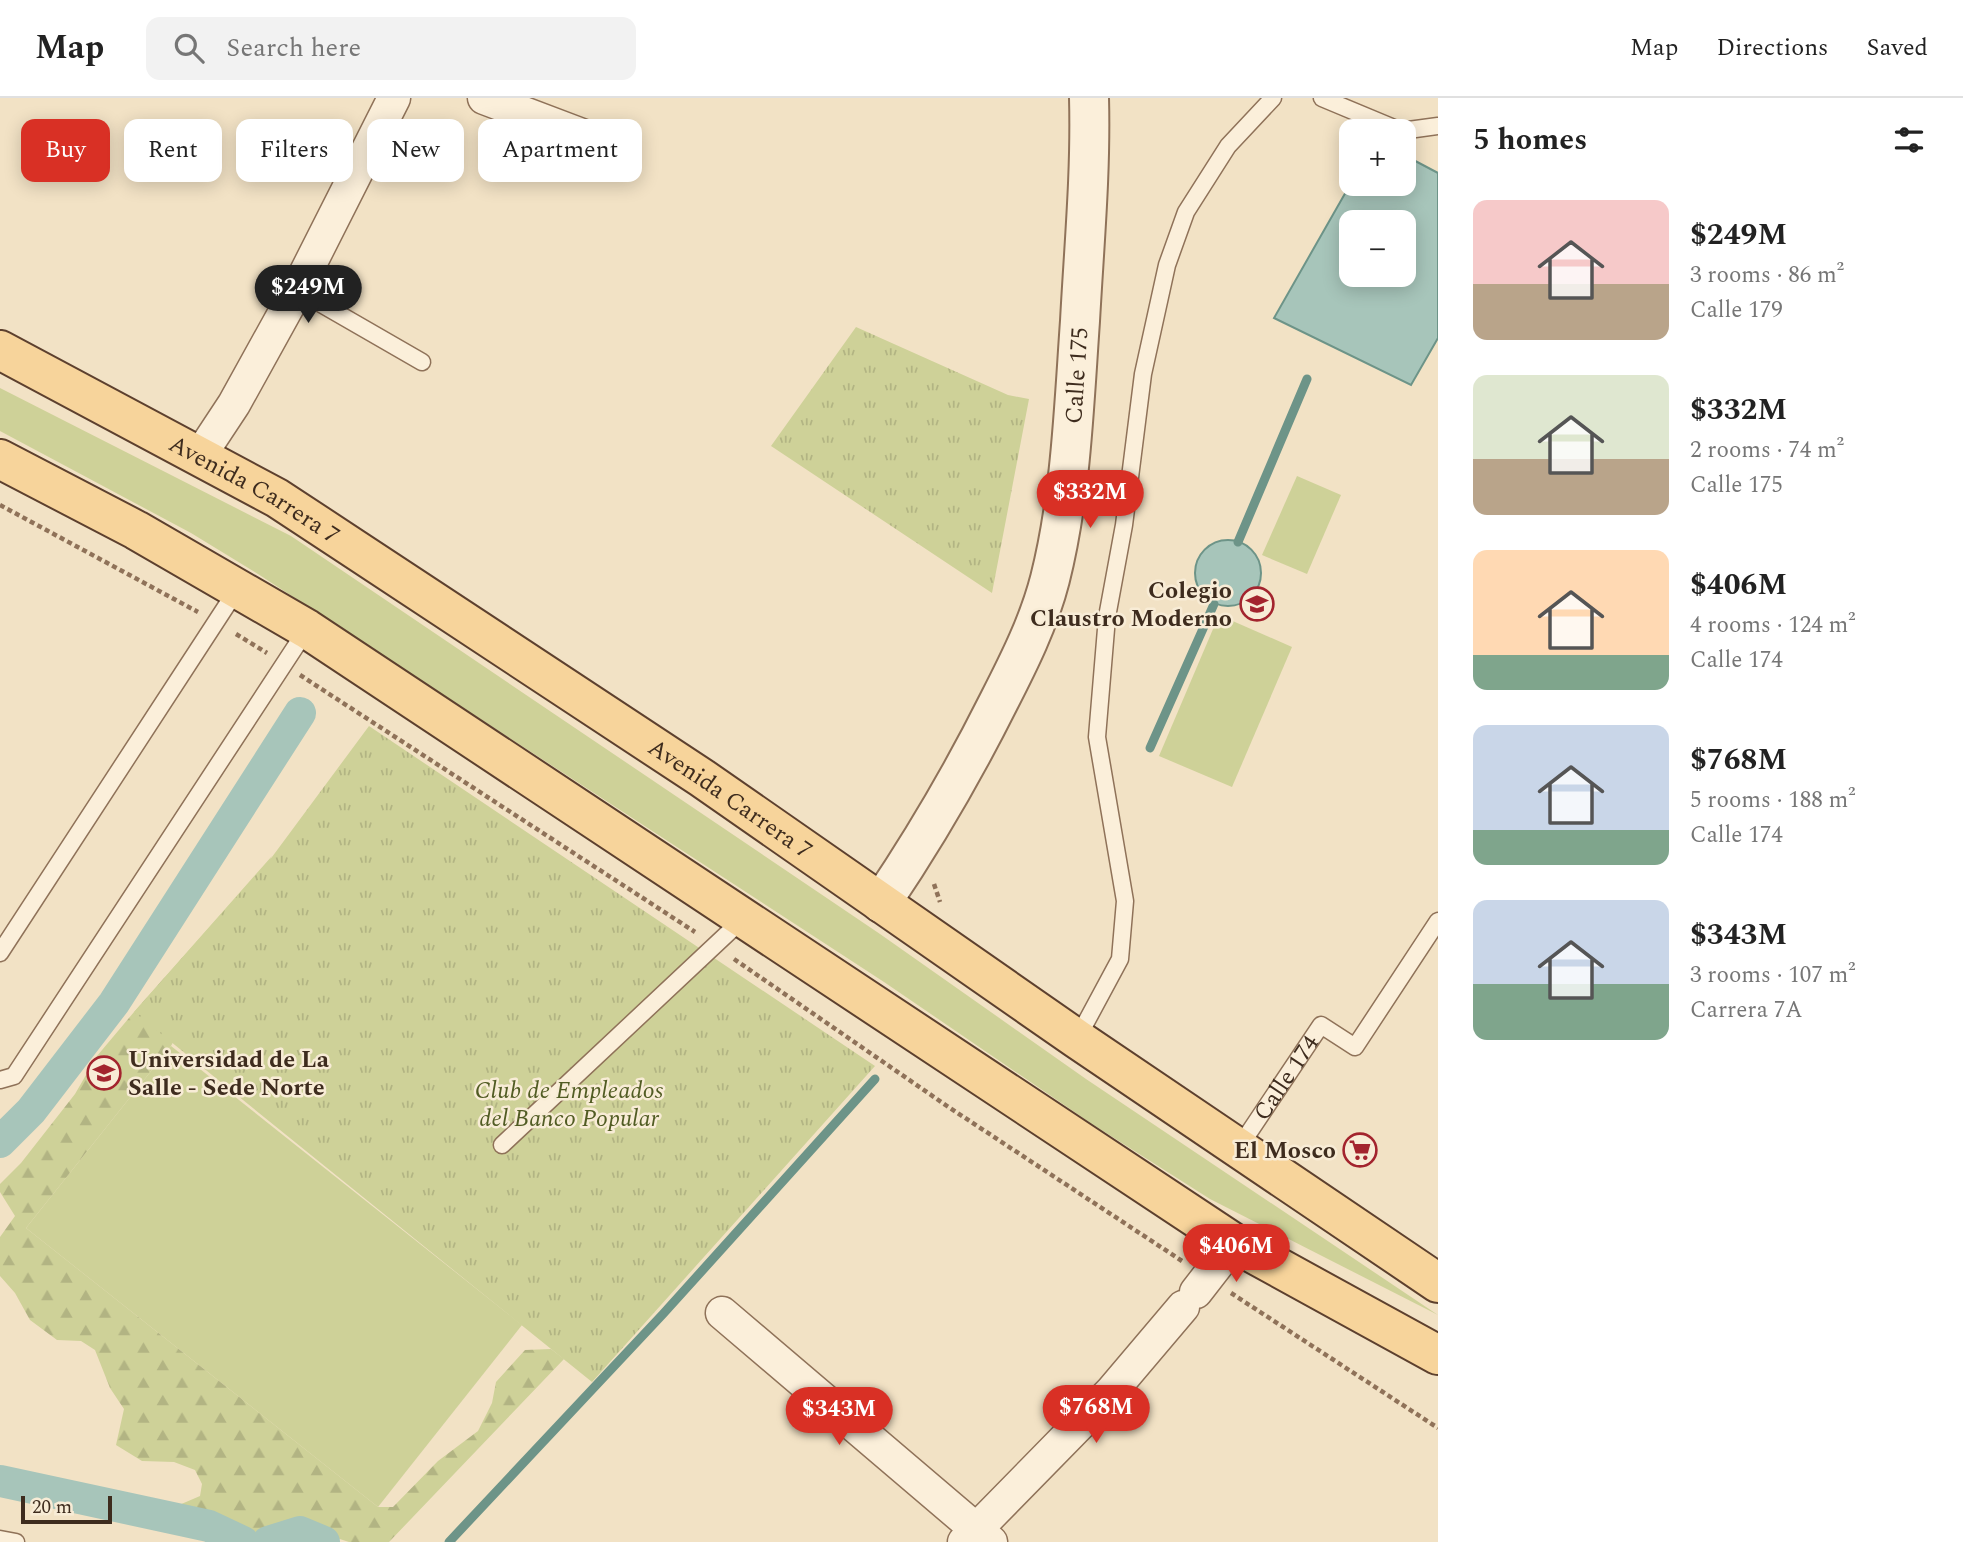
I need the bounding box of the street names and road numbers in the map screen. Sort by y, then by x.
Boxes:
street label: Calle 175 [1056,326,1099,425]
street label: Avenida Carrera 7 [162,426,347,553]
street label: Avenida Carrera 7 [641,730,819,868]
street label: Calle 174 [1245,1028,1329,1128]

